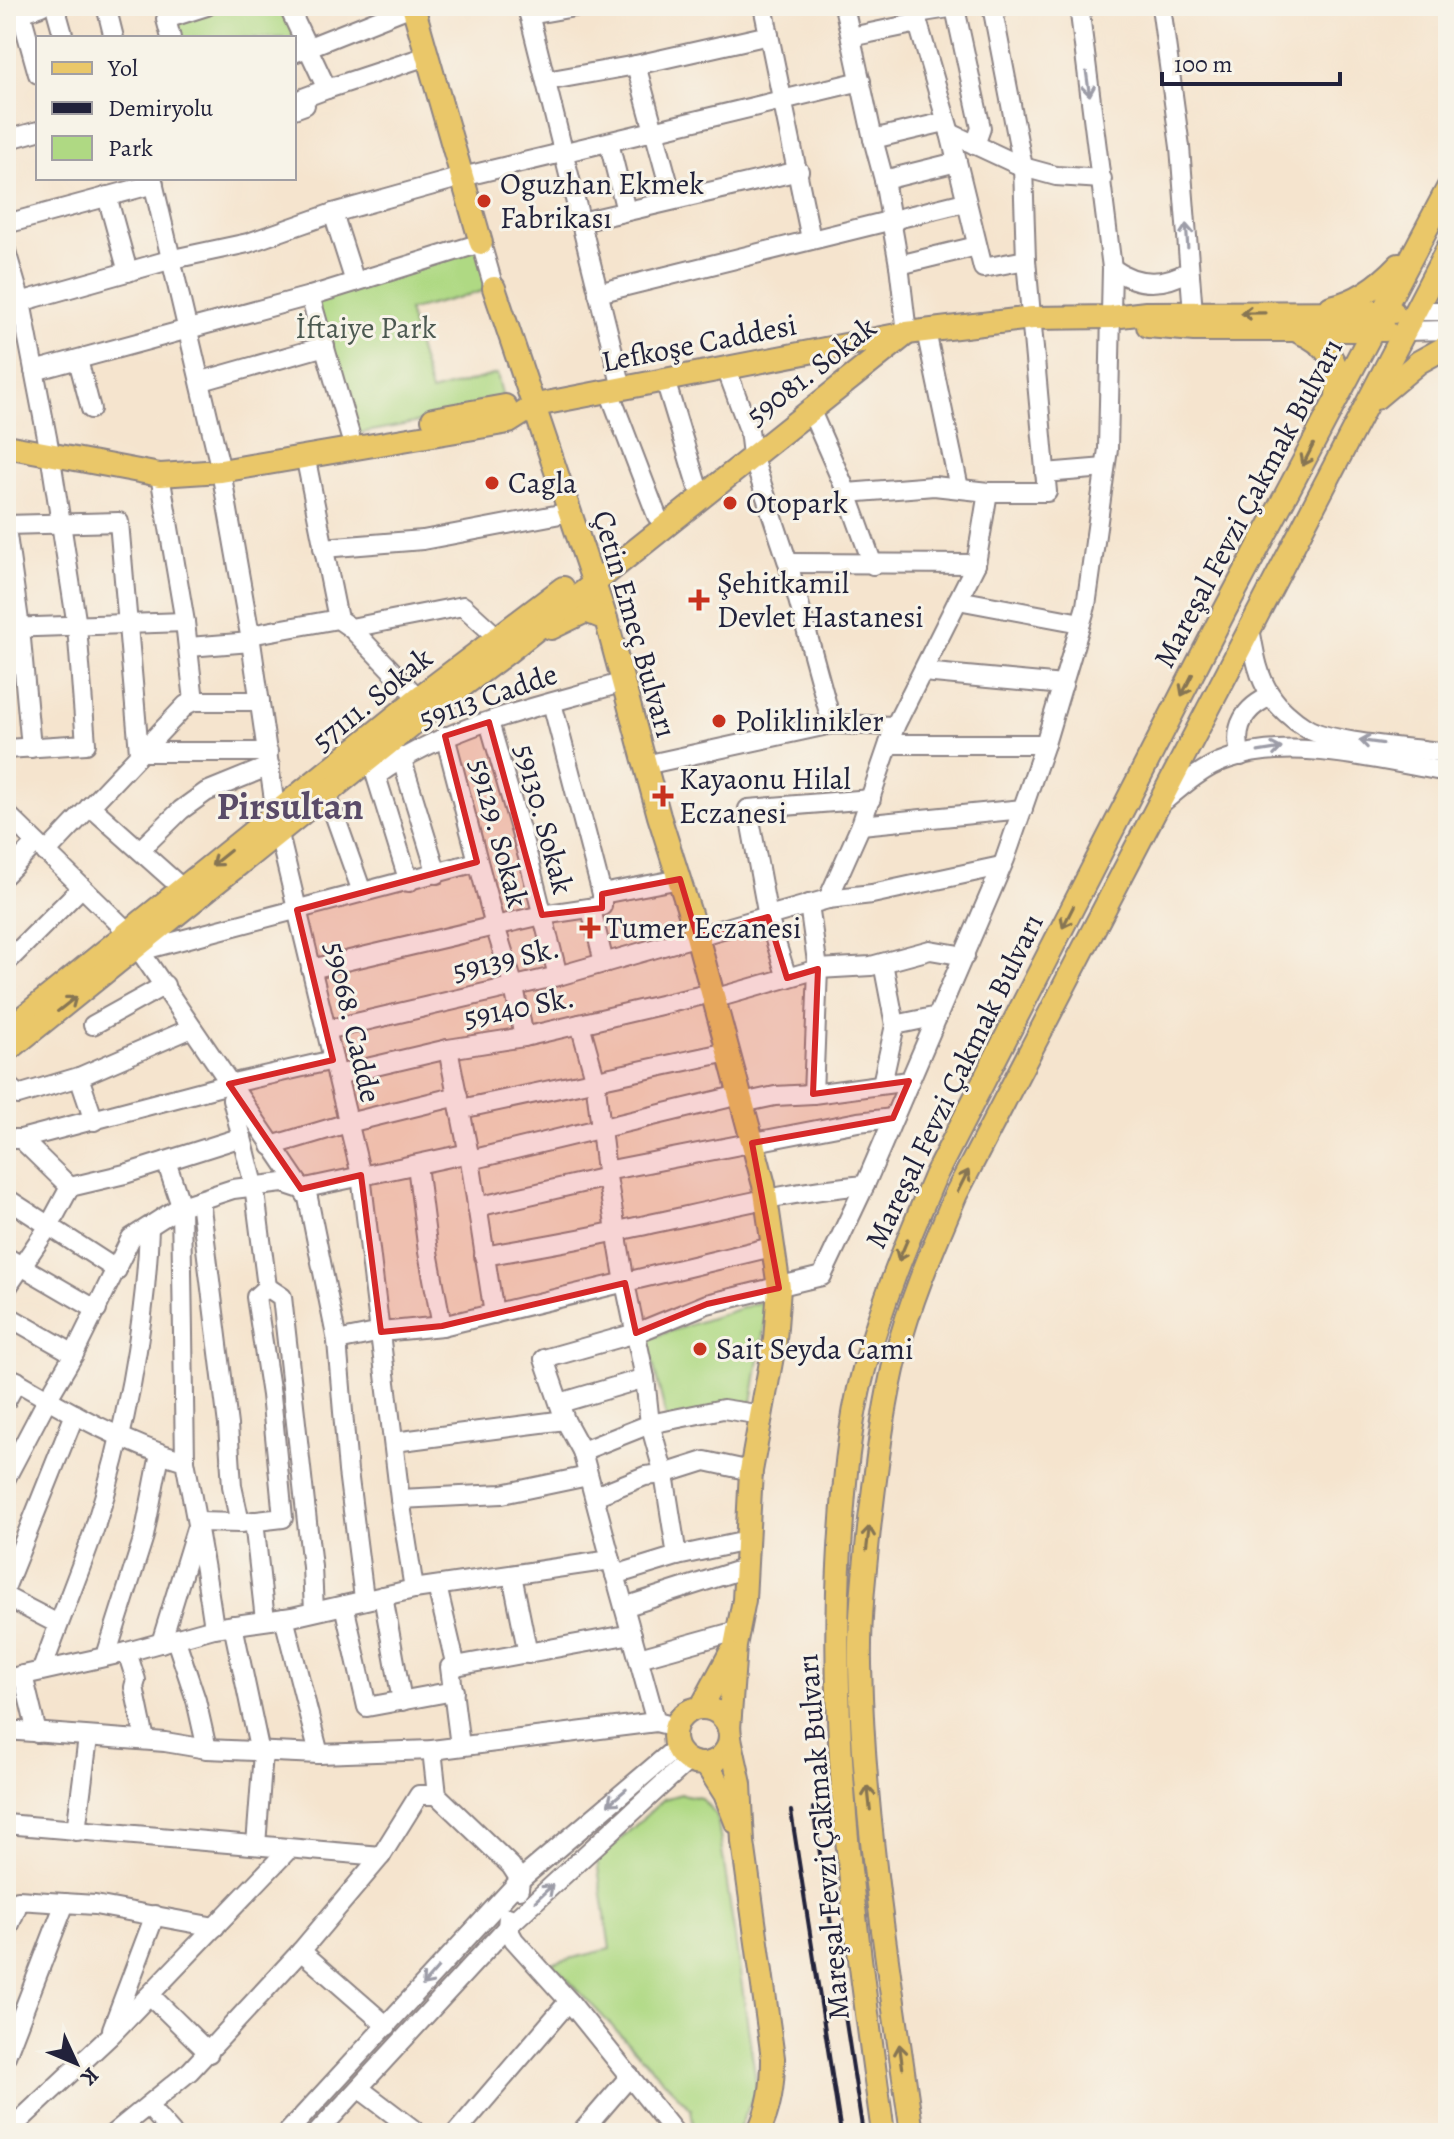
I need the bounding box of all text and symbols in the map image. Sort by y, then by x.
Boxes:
legend [36,36,296,180]
scale bar [1162,36,1340,86]
text: 100 m [1174,48,1233,80]
text: Yol [107,52,138,84]
one-way arrow [1081,70,1096,96]
text: Demiryolu [108,92,213,124]
text: Park [108,132,153,164]
place label: Oguzhan Ekmek Fabrikası [500,164,704,238]
marker: Oguzhan Ekmek Fabrikası [475,192,493,210]
one-way arrow [1179,223,1194,249]
street label: Lefkoşe Caddesi [598,304,800,382]
one-way arrow [1240,305,1267,321]
street label: 59081. Sokak [738,307,885,435]
park label: İftaiye Park [295,308,437,348]
street label: Mareşal Fevzi Çakmak Bulvarı [1144,331,1352,675]
one-way arrow [1299,443,1315,467]
place label: Cagla [508,463,577,503]
marker: Cagla [483,474,501,492]
place label: Otopark [746,483,848,523]
marker: Otopark [721,494,739,512]
street label: Çetin Emeç Bulvarı [583,506,687,742]
place label: Şehitkamil Devlet Hastanesi [717,563,924,637]
marker: Şehitkamil Devlet Hastanesi [688,589,710,611]
street label: 57111. Sokak [303,638,441,760]
street label: 59113 Cadde [413,654,563,738]
one-way arrow [1178,673,1194,697]
place label: Poliklinikler [735,701,884,741]
marker: Poliklinikler [710,712,728,730]
one-way arrow [1358,735,1385,750]
street label: 59130. Sokak [505,740,583,898]
one-way arrow [1257,742,1283,757]
street label: 59129. Sokak [460,754,538,912]
place label: Kayaonu Hilal Eczanesi [679,759,851,833]
district label: Pirsultan [216,780,364,832]
marker: Kayaonu Hilal Eczanesi [654,787,672,805]
one-way arrow [211,849,232,867]
one-way arrow [1060,904,1075,928]
street label: Mareşal Fevzi Çakmak Bulvarı [855,907,1053,1255]
place label: Tumer Eczanesi [606,908,801,948]
marker: Tumer Eczanesi [581,919,599,937]
street label: 59139 Sk. [449,927,563,991]
street label: 59068. Cadde [315,938,391,1106]
street label: 59140 Sk. [460,977,578,1037]
one-way arrow [56,995,77,1013]
one-way arrow [955,1170,971,1194]
one-way arrow [895,1237,910,1262]
place label: Sait Seyda Cami [716,1329,913,1369]
marker: Sait Seyda Cami [691,1340,709,1358]
one-way arrow [861,1526,876,1552]
street label: Mareşal Fevzi Çakmak Bulvarı [787,1652,859,2022]
one-way arrow [862,1785,877,1812]
one-way arrow [607,1788,628,1806]
one-way arrow [534,1884,554,1903]
one-way arrow [421,1966,439,1986]
north arrow [36,2023,116,2103]
one-way arrow [893,2044,908,2069]
text: K [73,2061,105,2092]

